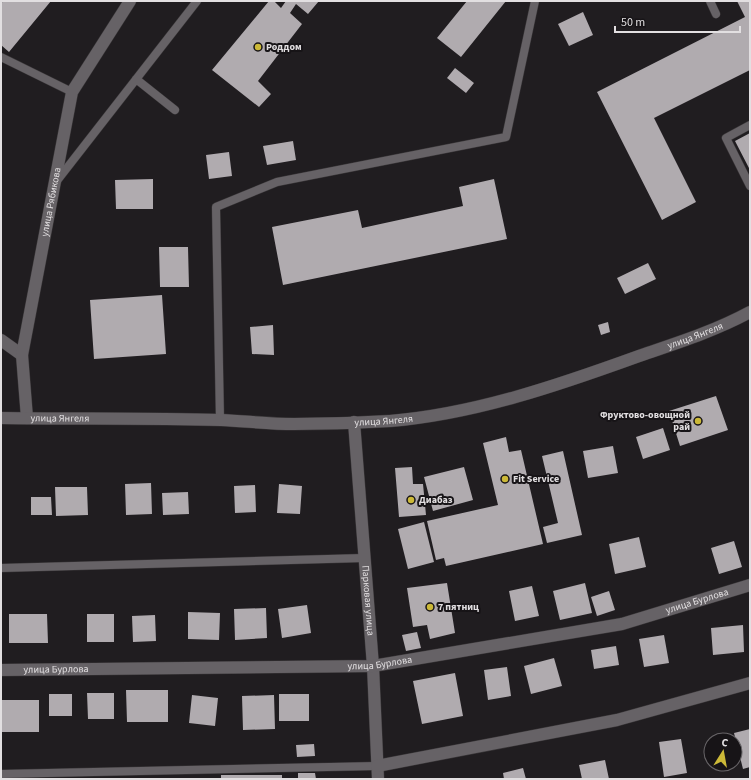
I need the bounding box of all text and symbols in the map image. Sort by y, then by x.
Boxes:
scale bar [615,8,740,34]
text: 50 m [621,14,645,31]
place label: Роддом [266,40,302,54]
marker: Роддом [253,42,263,52]
street label: улица Рябикова [38,166,65,238]
street label: улица Янгеля [665,319,725,353]
place label: Фруктово-овощной рай [600,408,690,434]
street label: улица Янгеля [30,411,89,426]
street label: улица Янгеля [354,412,414,430]
marker: Фруктово-овощной рай [693,416,703,426]
place label: Fit Service [513,472,559,486]
marker: Fit Service [500,474,510,484]
place label: Диабаз [419,493,453,507]
marker: Диабаз [406,495,416,505]
street label: Парковая улица [358,565,378,636]
street label: улица Бурлова [664,585,730,617]
place label: 7 пятниц [438,600,479,614]
marker: 7 пятниц [425,602,435,612]
street label: улица Бурлова [347,653,413,673]
street label: улица Бурлова [23,662,89,677]
north arrow [703,732,743,772]
text: С [720,735,730,751]

